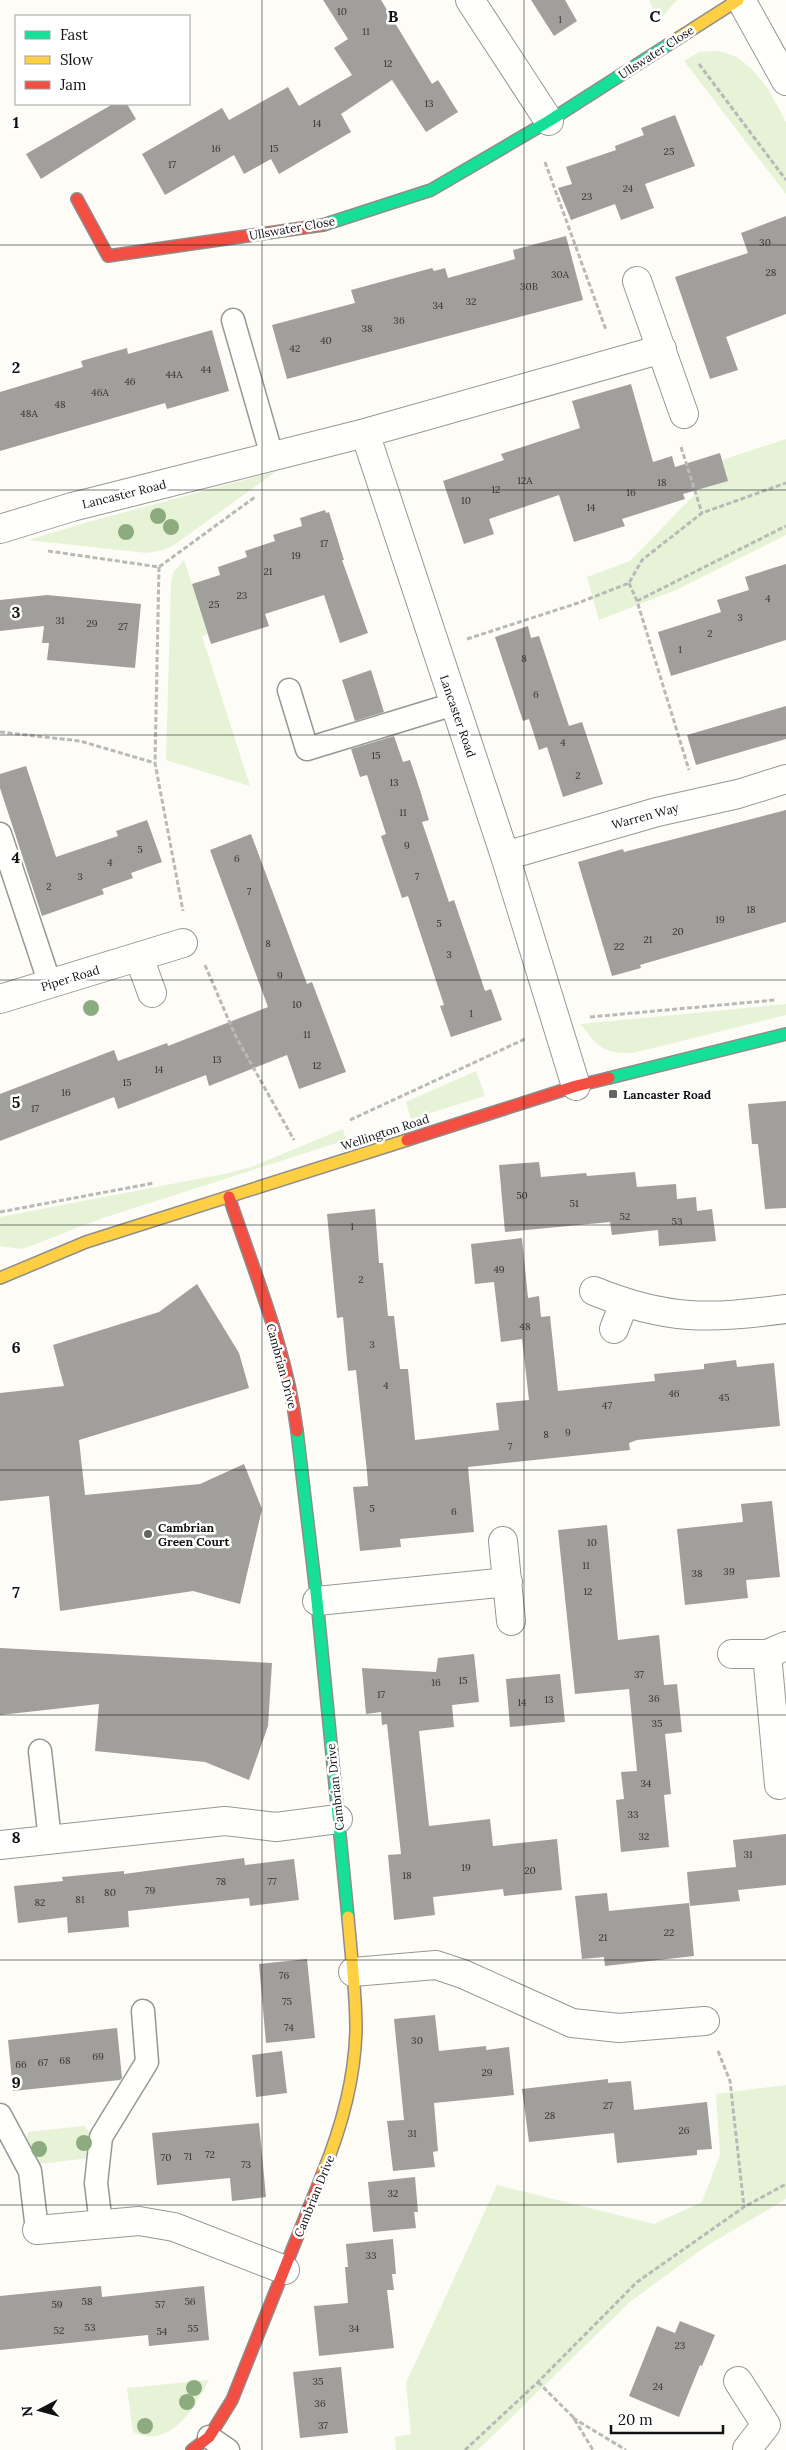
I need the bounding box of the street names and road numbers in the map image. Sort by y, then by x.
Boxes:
street label: Ullswater Close [615,22,697,82]
street label: Ullswater Close [248,213,337,243]
street label: Lancaster Road [80,476,168,512]
street label: Lancaster Road [437,673,479,759]
street label: Warren Way [610,800,681,832]
street label: Piper Road [39,962,101,994]
street label: Wellington Road [339,1111,431,1153]
street label: Cambrian Drive [263,1322,301,1411]
street label: Cambrian Drive [323,1742,347,1831]
street label: Cambrian Drive [291,2152,338,2239]

